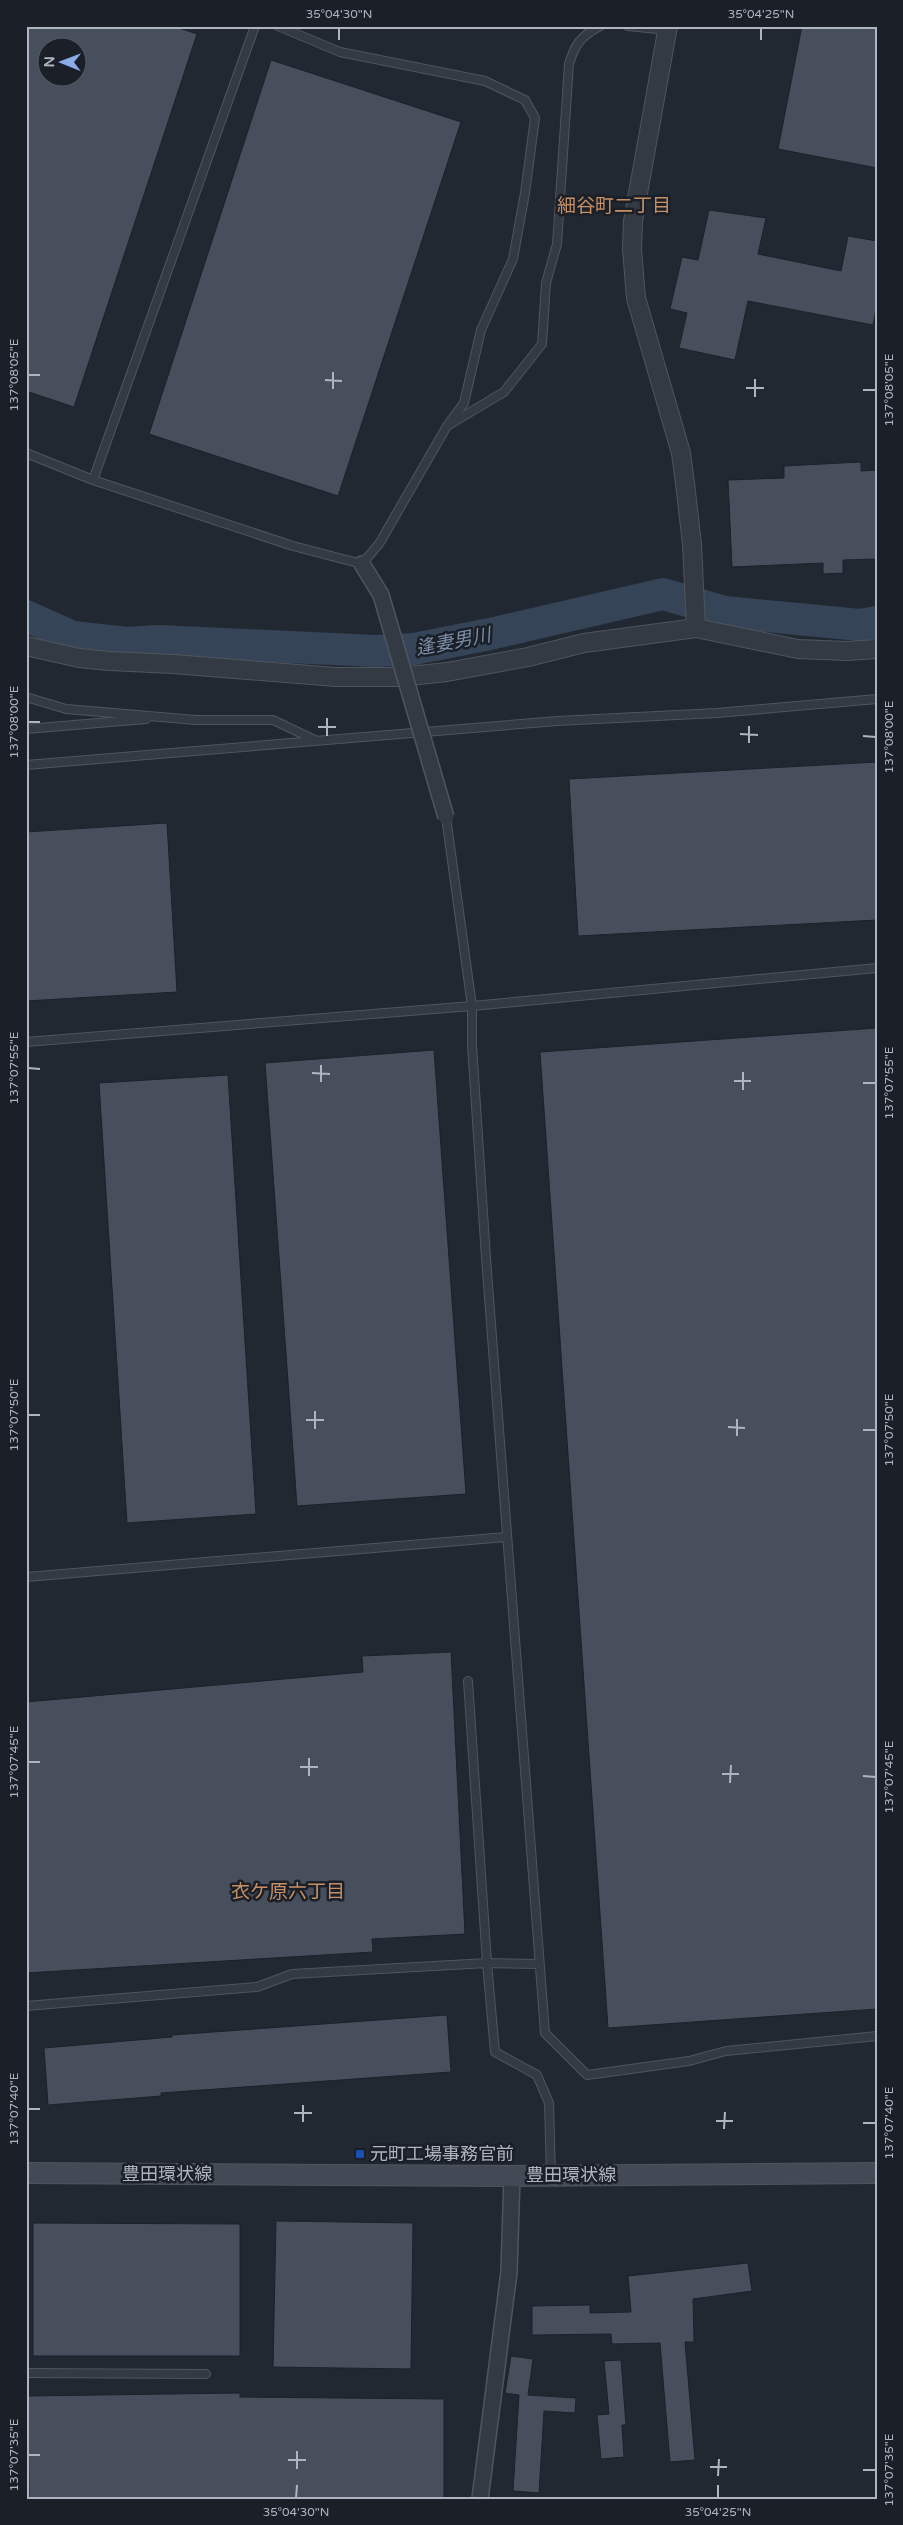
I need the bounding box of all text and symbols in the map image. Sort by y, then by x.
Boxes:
text: 35°04'30"N [306,7,372,21]
text: 35°04'25"N [728,7,794,21]
north arrow [38,38,88,88]
text: N [41,56,58,68]
district label: 細谷町二丁目 [557,195,671,217]
text: 137°08'05"E [7,338,21,411]
text: 137°08'05"E [882,353,896,426]
water label: 逢妻男川 [414,624,495,660]
text: 137°08'00"E [7,685,21,758]
text: 137°08'00"E [882,700,896,773]
text: 137°07'55"E [7,1031,21,1104]
text: 137°07'55"E [882,1046,896,1119]
text: 137°07'50"E [7,1378,21,1451]
text: 137°07'50"E [882,1393,896,1466]
text: 137°07'45"E [7,1725,21,1798]
text: 137°07'45"E [882,1740,896,1813]
district label: 衣ケ原六丁目 [231,1881,345,1903]
text: 137°07'40"E [7,2072,21,2145]
text: 137°07'40"E [882,2086,896,2159]
place label: 元町工場事務官前 [370,2143,514,2165]
marker: 元町工場事務官前 [354,2148,366,2160]
street label: 豊田環状線 [122,2163,212,2185]
street label: 豊田環状線 [526,2164,616,2186]
text: 137°07'35"E [7,2418,21,2491]
text: 137°07'35"E [882,2433,896,2506]
text: 35°04'30"N [263,2505,329,2519]
text: 35°04'25"N [685,2505,751,2519]

